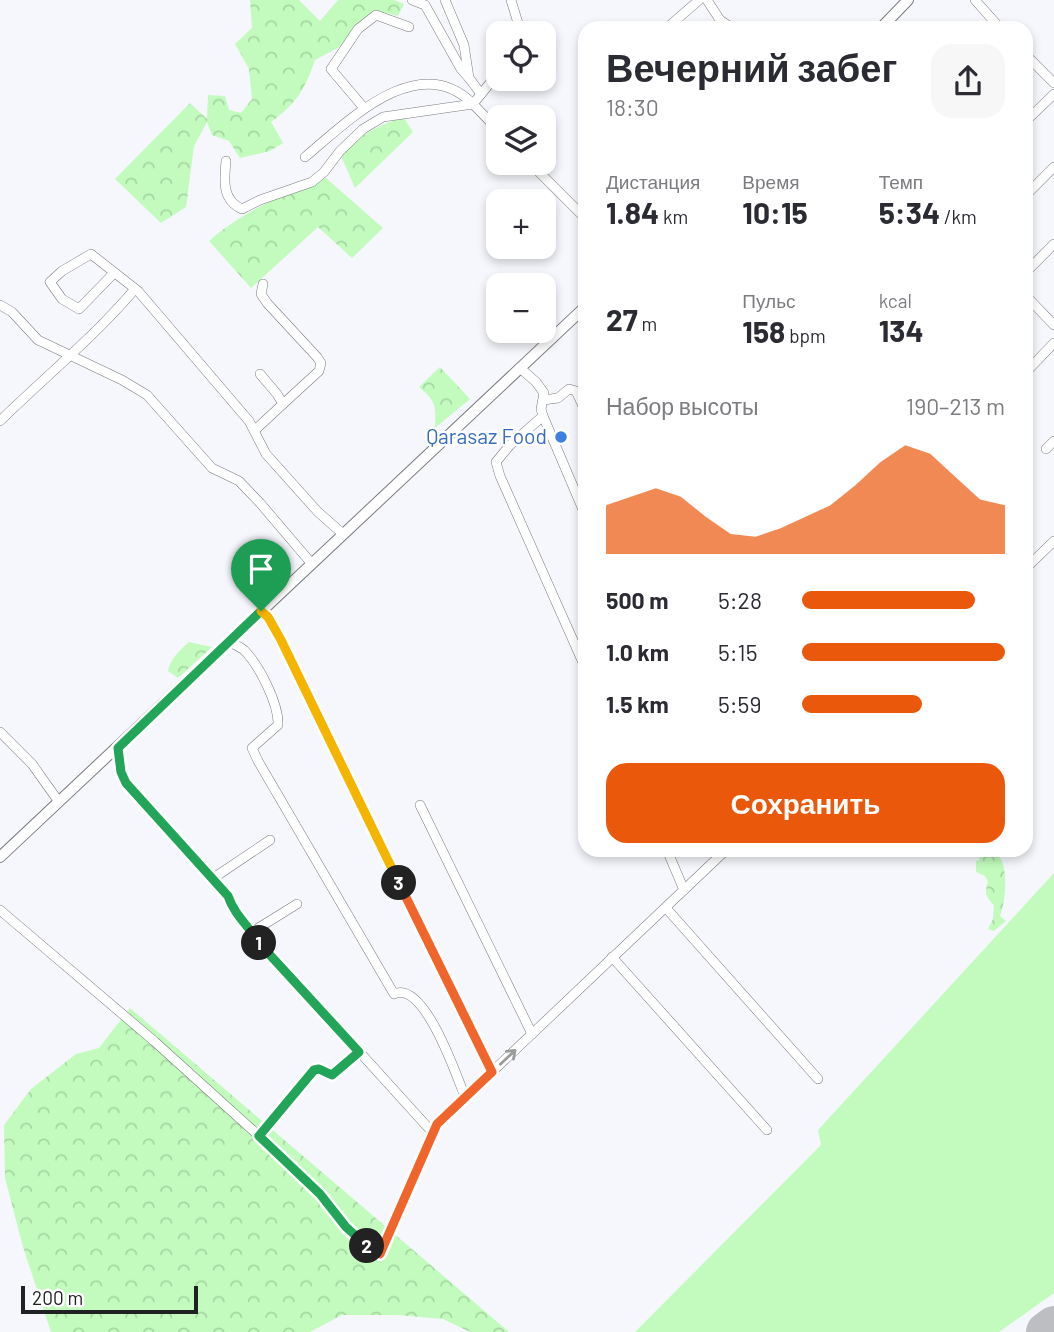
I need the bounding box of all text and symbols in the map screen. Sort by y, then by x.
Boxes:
map controls [486,21,556,343]
button: locate [486,21,556,91]
text: Вечерний забег [606,44,897,90]
button: share [931,44,1005,118]
text: 18:30 [606,93,659,121]
button: layers [486,105,556,175]
text: Дистанция [606,170,700,193]
text: Время [742,170,800,193]
text: Темп [879,170,923,193]
button: + [486,189,556,259]
text: 1.84 [606,194,659,230]
text: 10:15 [742,194,808,230]
text: 5:34 [879,194,940,230]
text: km [659,205,688,228]
text: /km [940,205,977,228]
button: − [486,273,556,343]
text: Пульс [742,289,796,312]
text: kcal [879,289,912,312]
text: 27 [606,301,638,337]
text: m [638,312,657,335]
text: 134 [879,312,924,348]
text: 158 [742,313,785,349]
text: bpm [785,324,826,347]
text: Набор высоты [606,392,759,420]
text: 190–213 m [906,392,1005,420]
place label: Qarasaz Food [426,423,547,448]
marker: Qarasaz Food [553,429,569,445]
pin [231,539,291,611]
icon: arrive [242,550,280,588]
text: 500 m [606,586,668,614]
text: 5:28 [718,586,762,614]
text: 1.0 km [606,638,669,666]
text: 5:15 [718,638,758,666]
text: 1.5 km [606,690,669,718]
text: 5:59 [718,690,761,718]
button: Сохранить [606,763,1005,843]
pin: 3 [382,866,416,900]
text: 3 [393,871,404,894]
pin: 1 [242,926,276,960]
text: 1 [255,931,262,954]
one-way arrow [499,1048,516,1065]
pin: 2 [350,1228,384,1264]
text: 2 [361,1234,372,1257]
scale bar [21,1283,198,1315]
text: 200 m [32,1286,83,1309]

